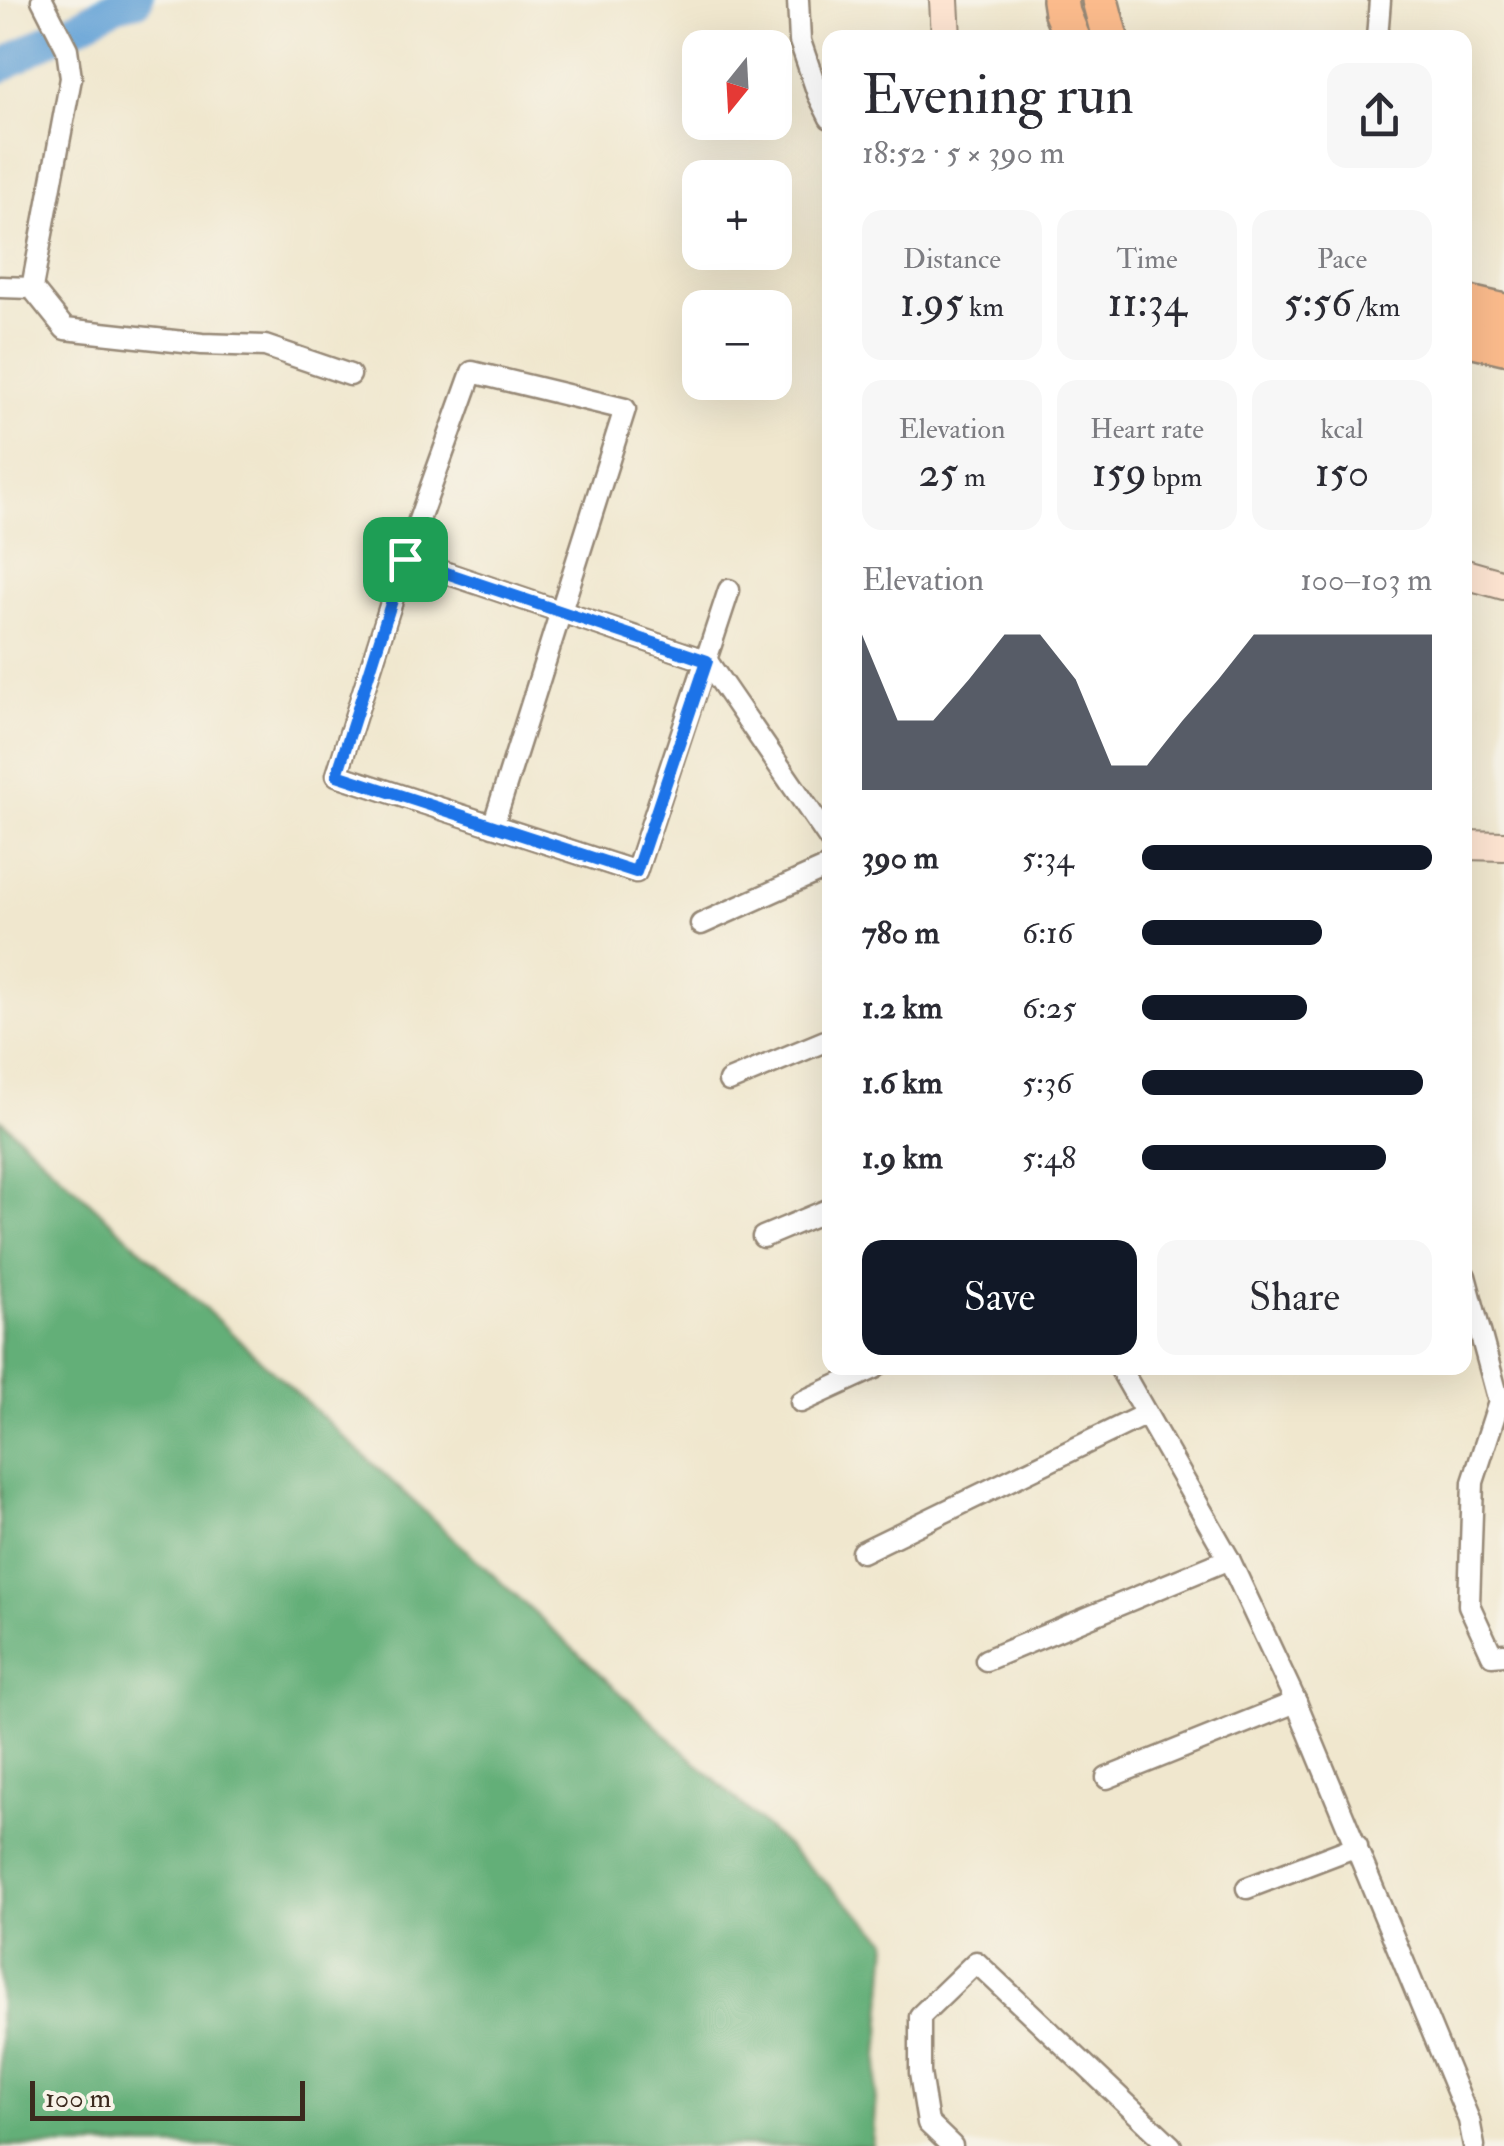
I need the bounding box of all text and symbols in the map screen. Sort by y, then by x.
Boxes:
north arrow [682,30,792,140]
map controls [682,30,792,400]
text: Evening run [862,61,1134,130]
button: share [1327,63,1432,168]
text: 18:52 · 5 × 390 m [862,133,1065,173]
button: + [682,160,792,270]
text: Distance [903,242,1001,277]
text: Time [1116,242,1178,277]
text: Pace [1317,242,1367,277]
text: 1.95 [900,277,963,329]
text: 11:34 [1107,277,1187,329]
text: 5:56 [1284,277,1352,329]
button: − [682,290,792,400]
text: km [963,290,1004,325]
text: /km [1352,290,1400,325]
text: Elevation [899,412,1005,447]
text: Heart rate [1090,412,1204,447]
text: kcal [1321,412,1363,447]
text: 25 [918,447,958,499]
text: 159 [1092,447,1147,499]
text: 150 [1315,447,1369,499]
text: m [958,460,986,495]
text: bpm [1147,460,1202,495]
pin [363,517,448,602]
icon: arrive [378,532,433,587]
text: Elevation [862,560,984,600]
text: 100–103 m [1300,560,1432,600]
text: 390 m [862,838,939,878]
text: 5:34 [1022,838,1073,878]
text: 780 m [862,913,940,953]
text: 6:16 [1022,913,1073,953]
text: 1.2 km [862,988,943,1028]
text: 6:25 [1022,988,1076,1028]
text: 1.6 km [862,1063,943,1103]
text: 5:36 [1022,1063,1072,1103]
text: 1.9 km [862,1138,943,1178]
text: 5:48 [1022,1138,1076,1178]
button: Save [862,1240,1137,1355]
button: Share [1157,1240,1432,1355]
scale bar [30,2076,305,2120]
text: 100 m [45,2081,111,2116]

